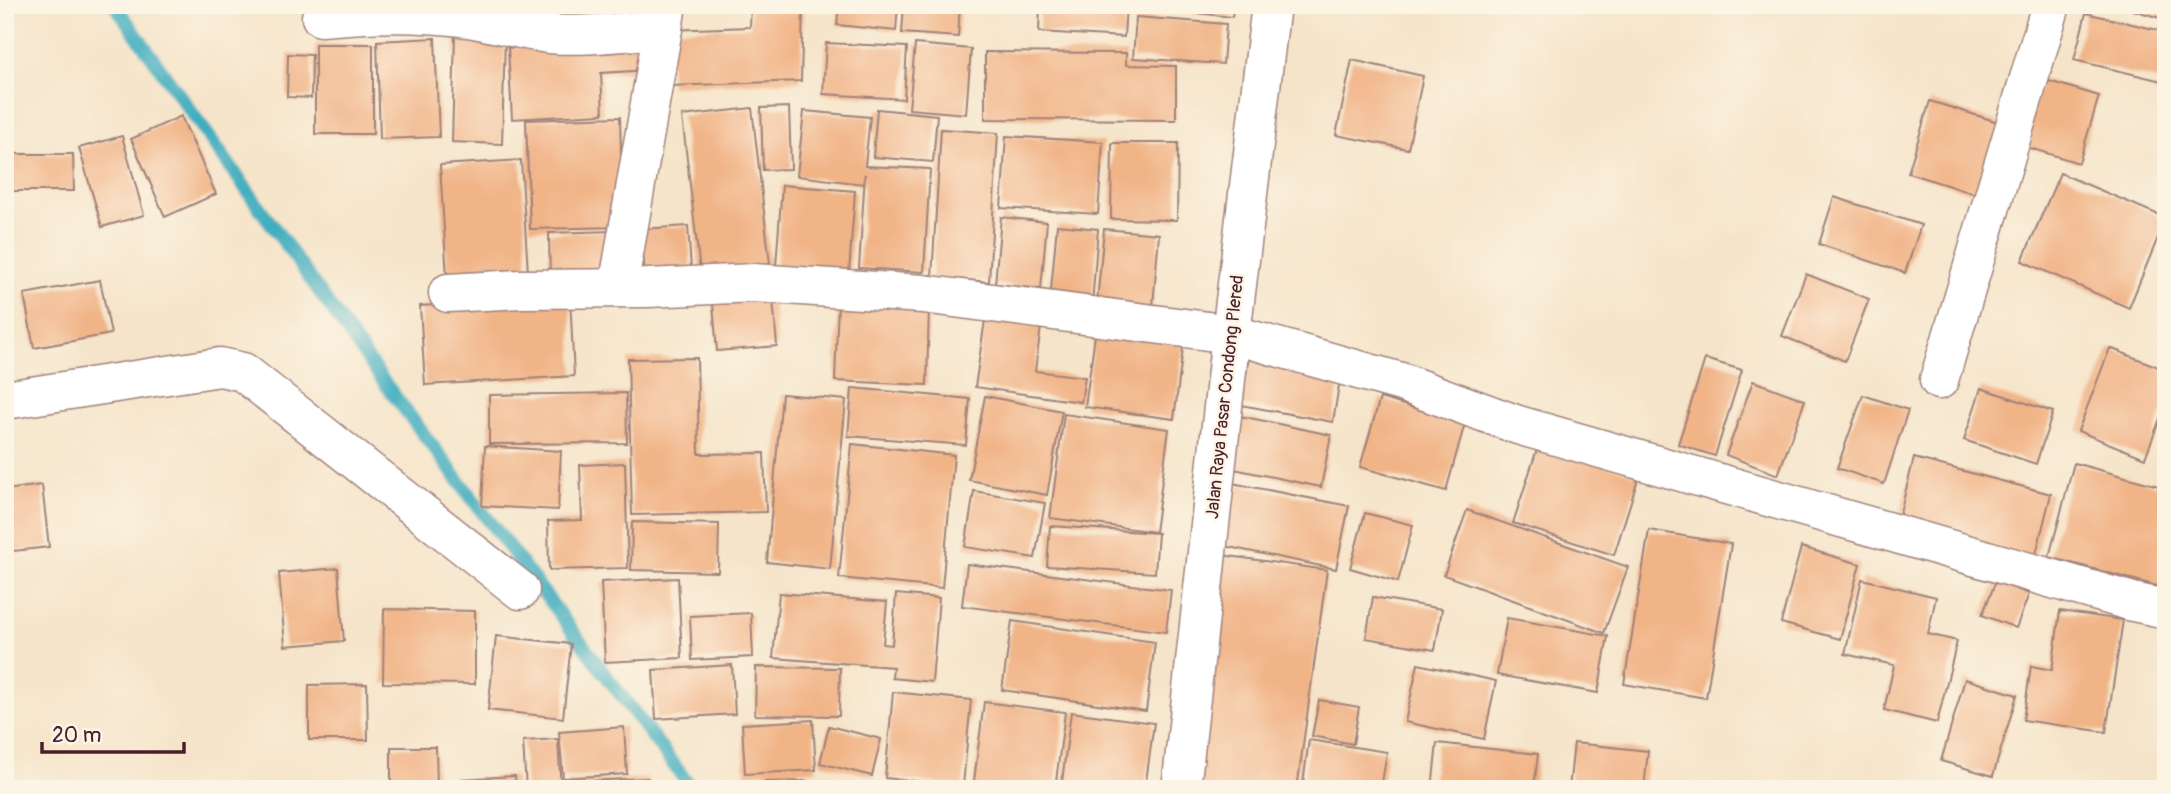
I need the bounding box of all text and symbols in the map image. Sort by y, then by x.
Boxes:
street label: Jalan Raya Pasar Condong Plered [1201,274,1249,520]
scale bar [42,710,184,754]
text: 20 m [52,722,101,749]

